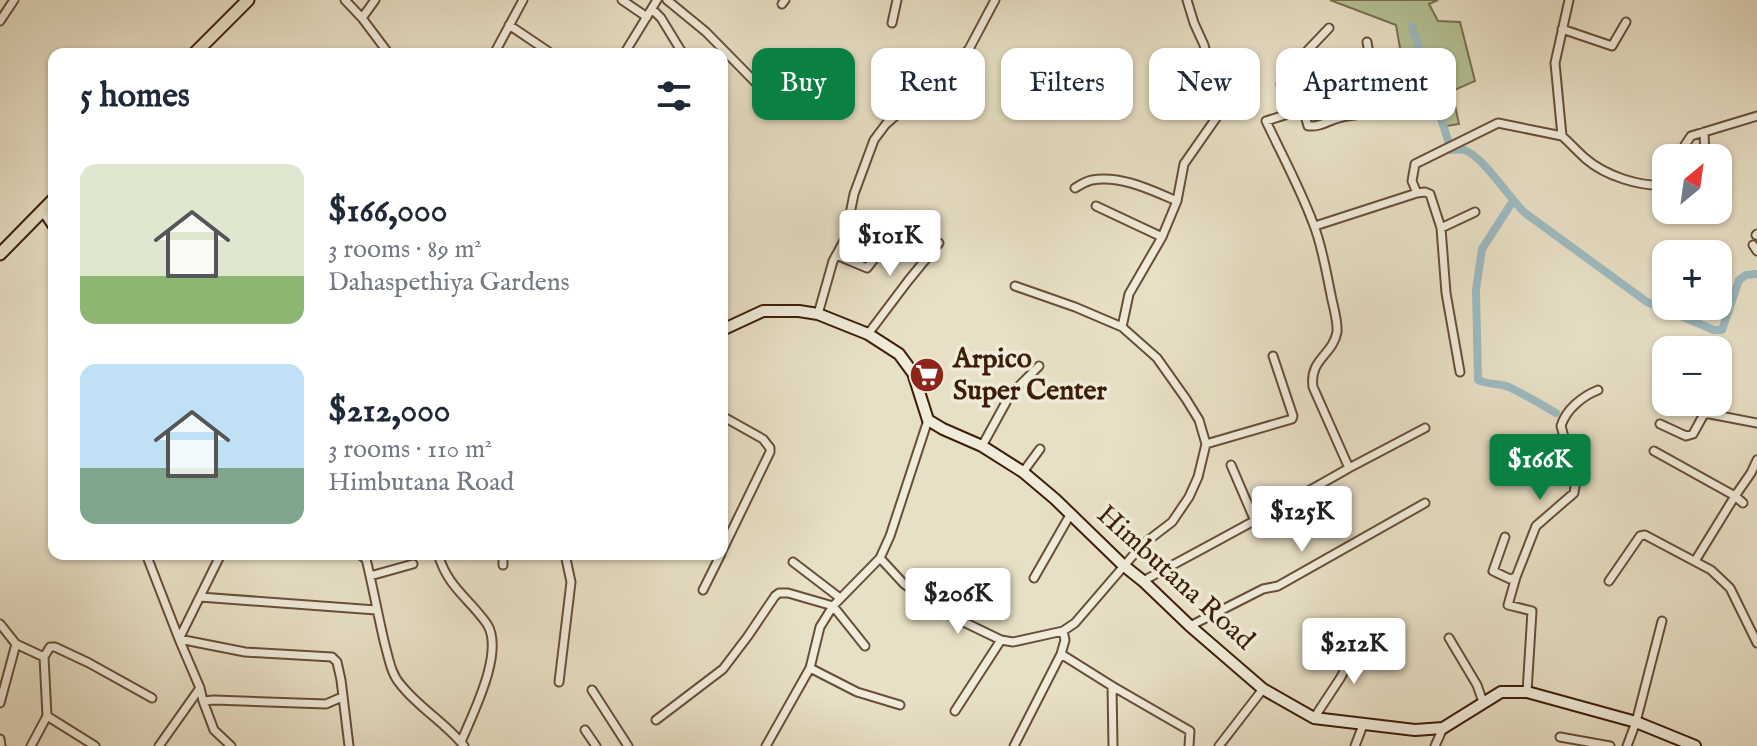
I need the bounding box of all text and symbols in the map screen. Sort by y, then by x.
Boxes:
chip: Buy [752,48,855,120]
chip: Rent [871,48,985,120]
chip: Filters [1001,48,1133,120]
chip: New [1149,48,1260,120]
chip: Apartment [1276,48,1456,120]
icon: filters [652,74,696,118]
text: 5 homes [80,75,190,118]
north arrow [1652,144,1732,224]
map controls [1652,144,1732,416]
text: $166,000 [328,190,447,233]
icon: home [144,196,240,292]
pin: $101K [834,210,946,278]
text: $101K [857,219,923,252]
text: 3 rooms · 89 m² [328,233,482,266]
button: + [1652,240,1732,320]
text: Dahaspethiya Gardens [328,266,570,299]
button: − [1652,336,1732,416]
place label: Arpico Super Center [952,342,1107,409]
supermarket icon: Arpico Super Center [908,356,946,394]
text: $212,000 [328,390,451,433]
icon: home [144,396,240,492]
text: 3 rooms · 110 m² [328,433,492,466]
pin: $166K [1484,434,1596,502]
text: $166K [1508,443,1572,476]
text: Himbutana Road [328,466,514,499]
pin: $125K [1246,486,1358,554]
text: $125K [1270,495,1334,528]
street label: Himbutana Road [1089,498,1261,658]
pin: $206K [902,568,1014,636]
text: $206K [923,577,993,610]
pin: $212K [1298,618,1410,686]
text: $212K [1320,627,1388,660]

